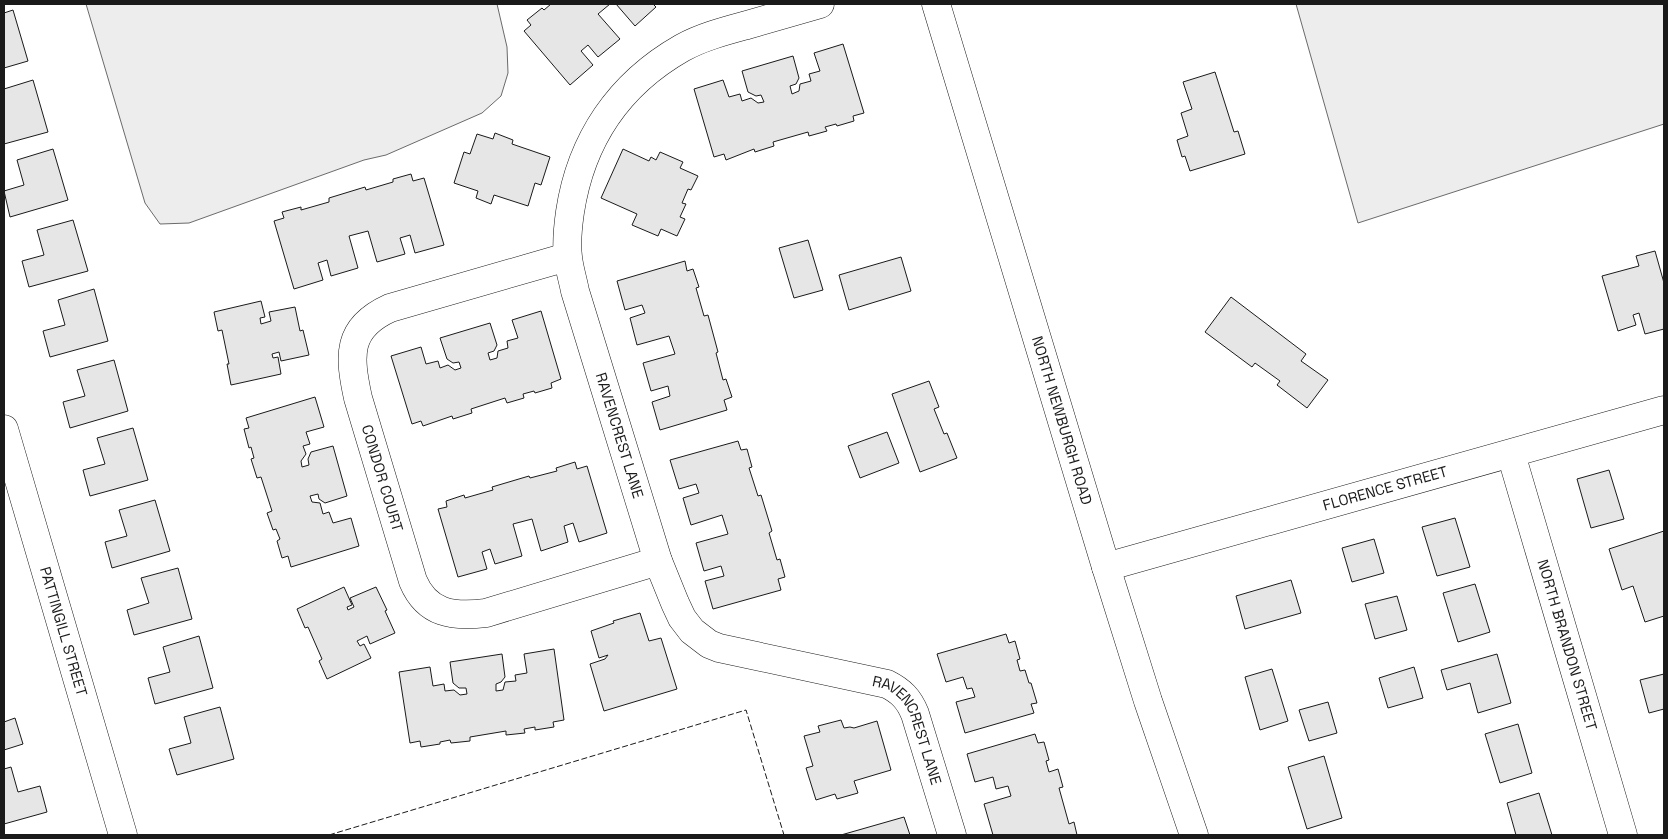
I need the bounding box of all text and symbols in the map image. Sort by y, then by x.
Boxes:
street label: NORTH NEWBURGH ROAD [1028,334,1097,507]
street label: RAVENCREST LANE [592,370,648,501]
street label: CONDOR COURT [358,422,408,534]
street label: FLORENCE STREET [1321,461,1450,515]
street label: NORTH BRANDON STREET [1533,557,1602,733]
street label: PATTINGILL STREET [36,564,92,698]
street label: RAVENCREST LANE [871,671,946,787]

